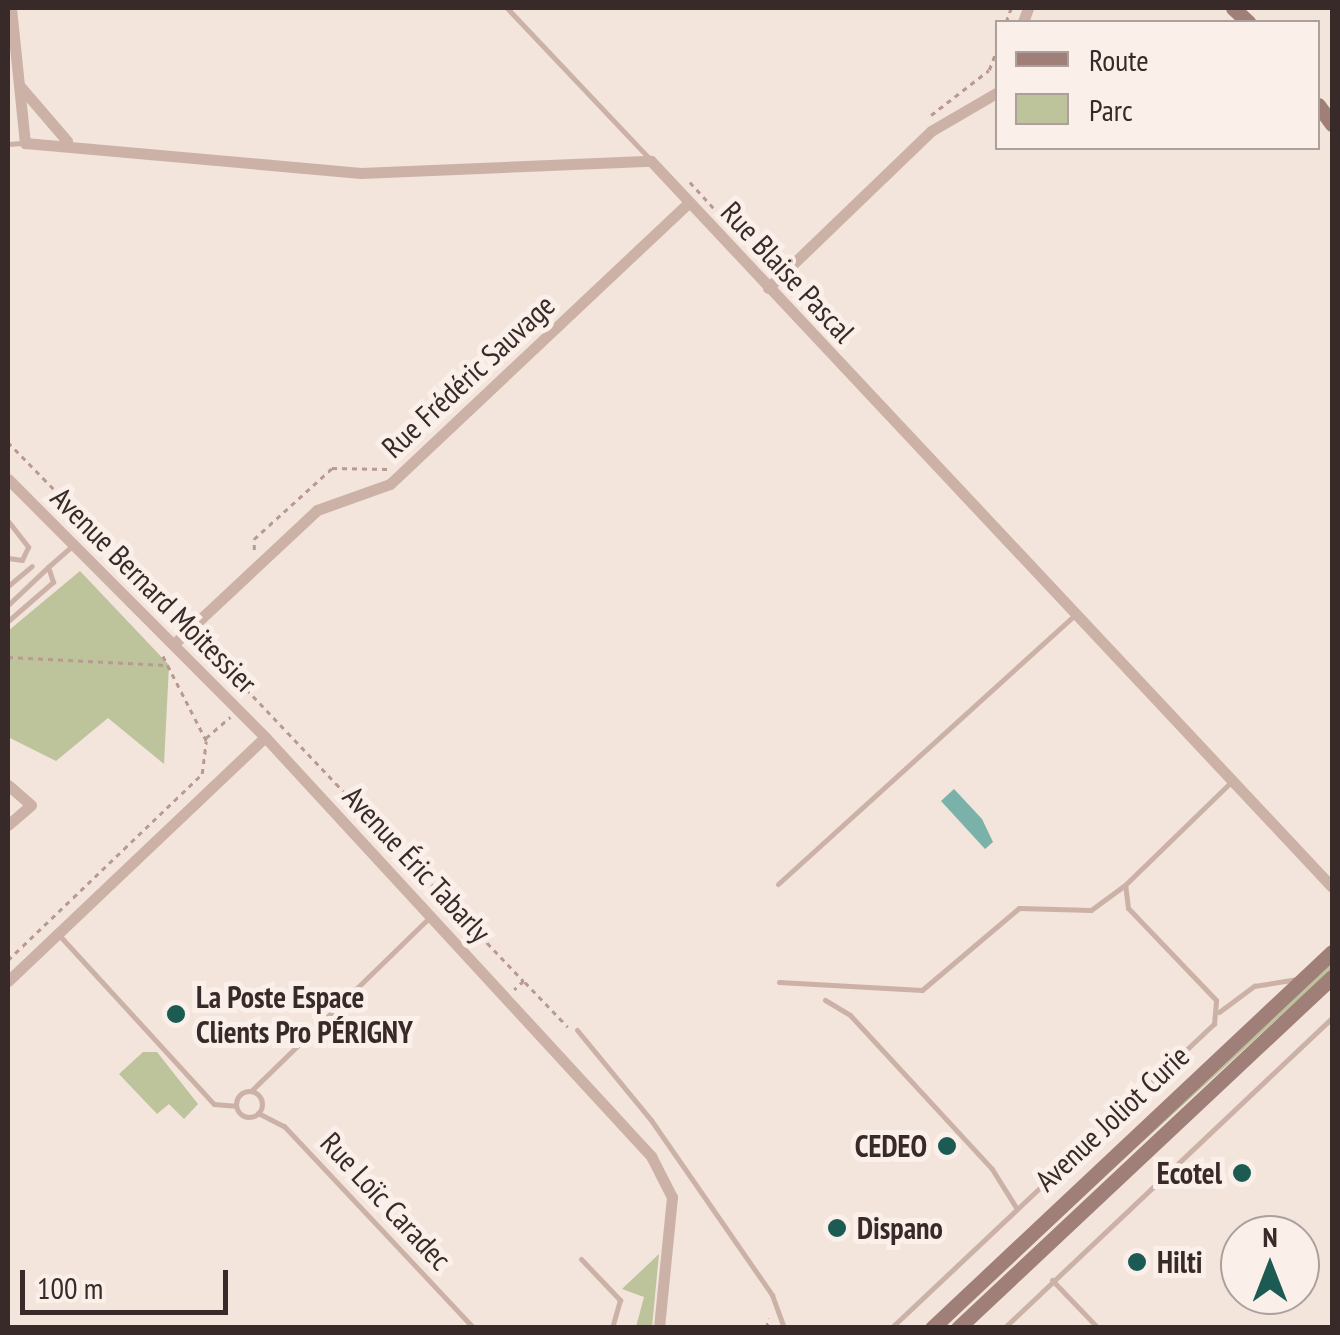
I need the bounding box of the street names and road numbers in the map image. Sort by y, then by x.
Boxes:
street label: Rue Blaise Pascal [714,194,862,350]
street label: Rue Frédéric Sauvage [374,287,562,465]
street label: Avenue Bernard Moitessier [44,480,264,700]
street label: Avenue Éric Tabarly [335,778,499,950]
street label: Avenue Joliot Curie [1028,1038,1196,1198]
street label: Rue Loïc Caradec [313,1125,459,1277]

